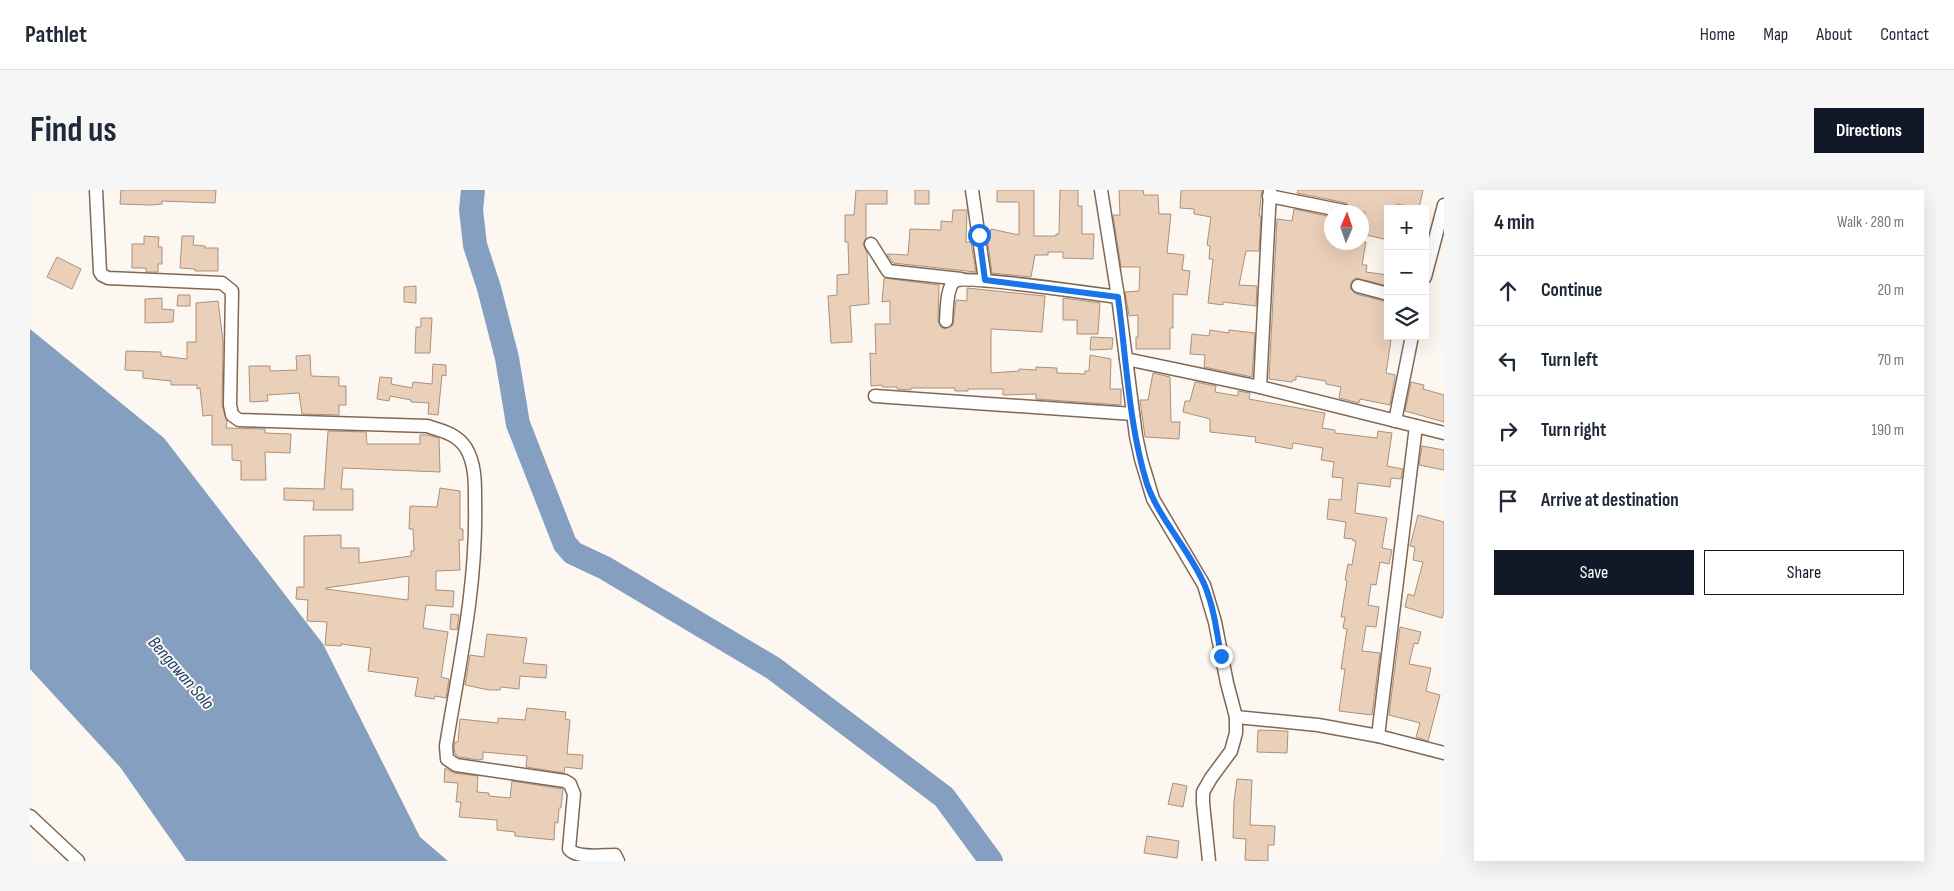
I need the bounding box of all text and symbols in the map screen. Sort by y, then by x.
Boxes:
text: Pathlet [25,20,87,49]
text: Home [1700,24,1735,45]
text: Map [1763,24,1788,45]
text: About [1816,24,1852,45]
text: Contact [1880,24,1929,45]
button: Directions [1814,108,1924,153]
text: Find us [30,109,117,152]
north arrow [1324,205,1369,250]
map controls [1384,205,1429,340]
button: + [1384,205,1429,250]
text: 4 min [1494,210,1535,235]
text: Walk · 280 m [1837,213,1904,232]
route start [968,224,991,247]
button: − [1384,250,1429,295]
icon: ahead [1494,277,1522,305]
text: Continue [1541,279,1602,302]
text: 20 m [1877,281,1904,300]
button: layers [1384,295,1429,340]
icon: left [1494,347,1522,375]
text: Turn left [1541,349,1598,372]
text: 70 m [1878,351,1904,370]
icon: right [1494,417,1522,445]
text: Turn right [1541,419,1606,442]
text: 190 m [1871,421,1904,440]
icon: arrive [1494,487,1522,515]
text: Arrive at destination [1541,489,1679,512]
button: Save [1494,550,1694,595]
button: Share [1704,550,1904,595]
water label: Bengawan Solo [144,632,219,714]
route end [1210,645,1233,668]

